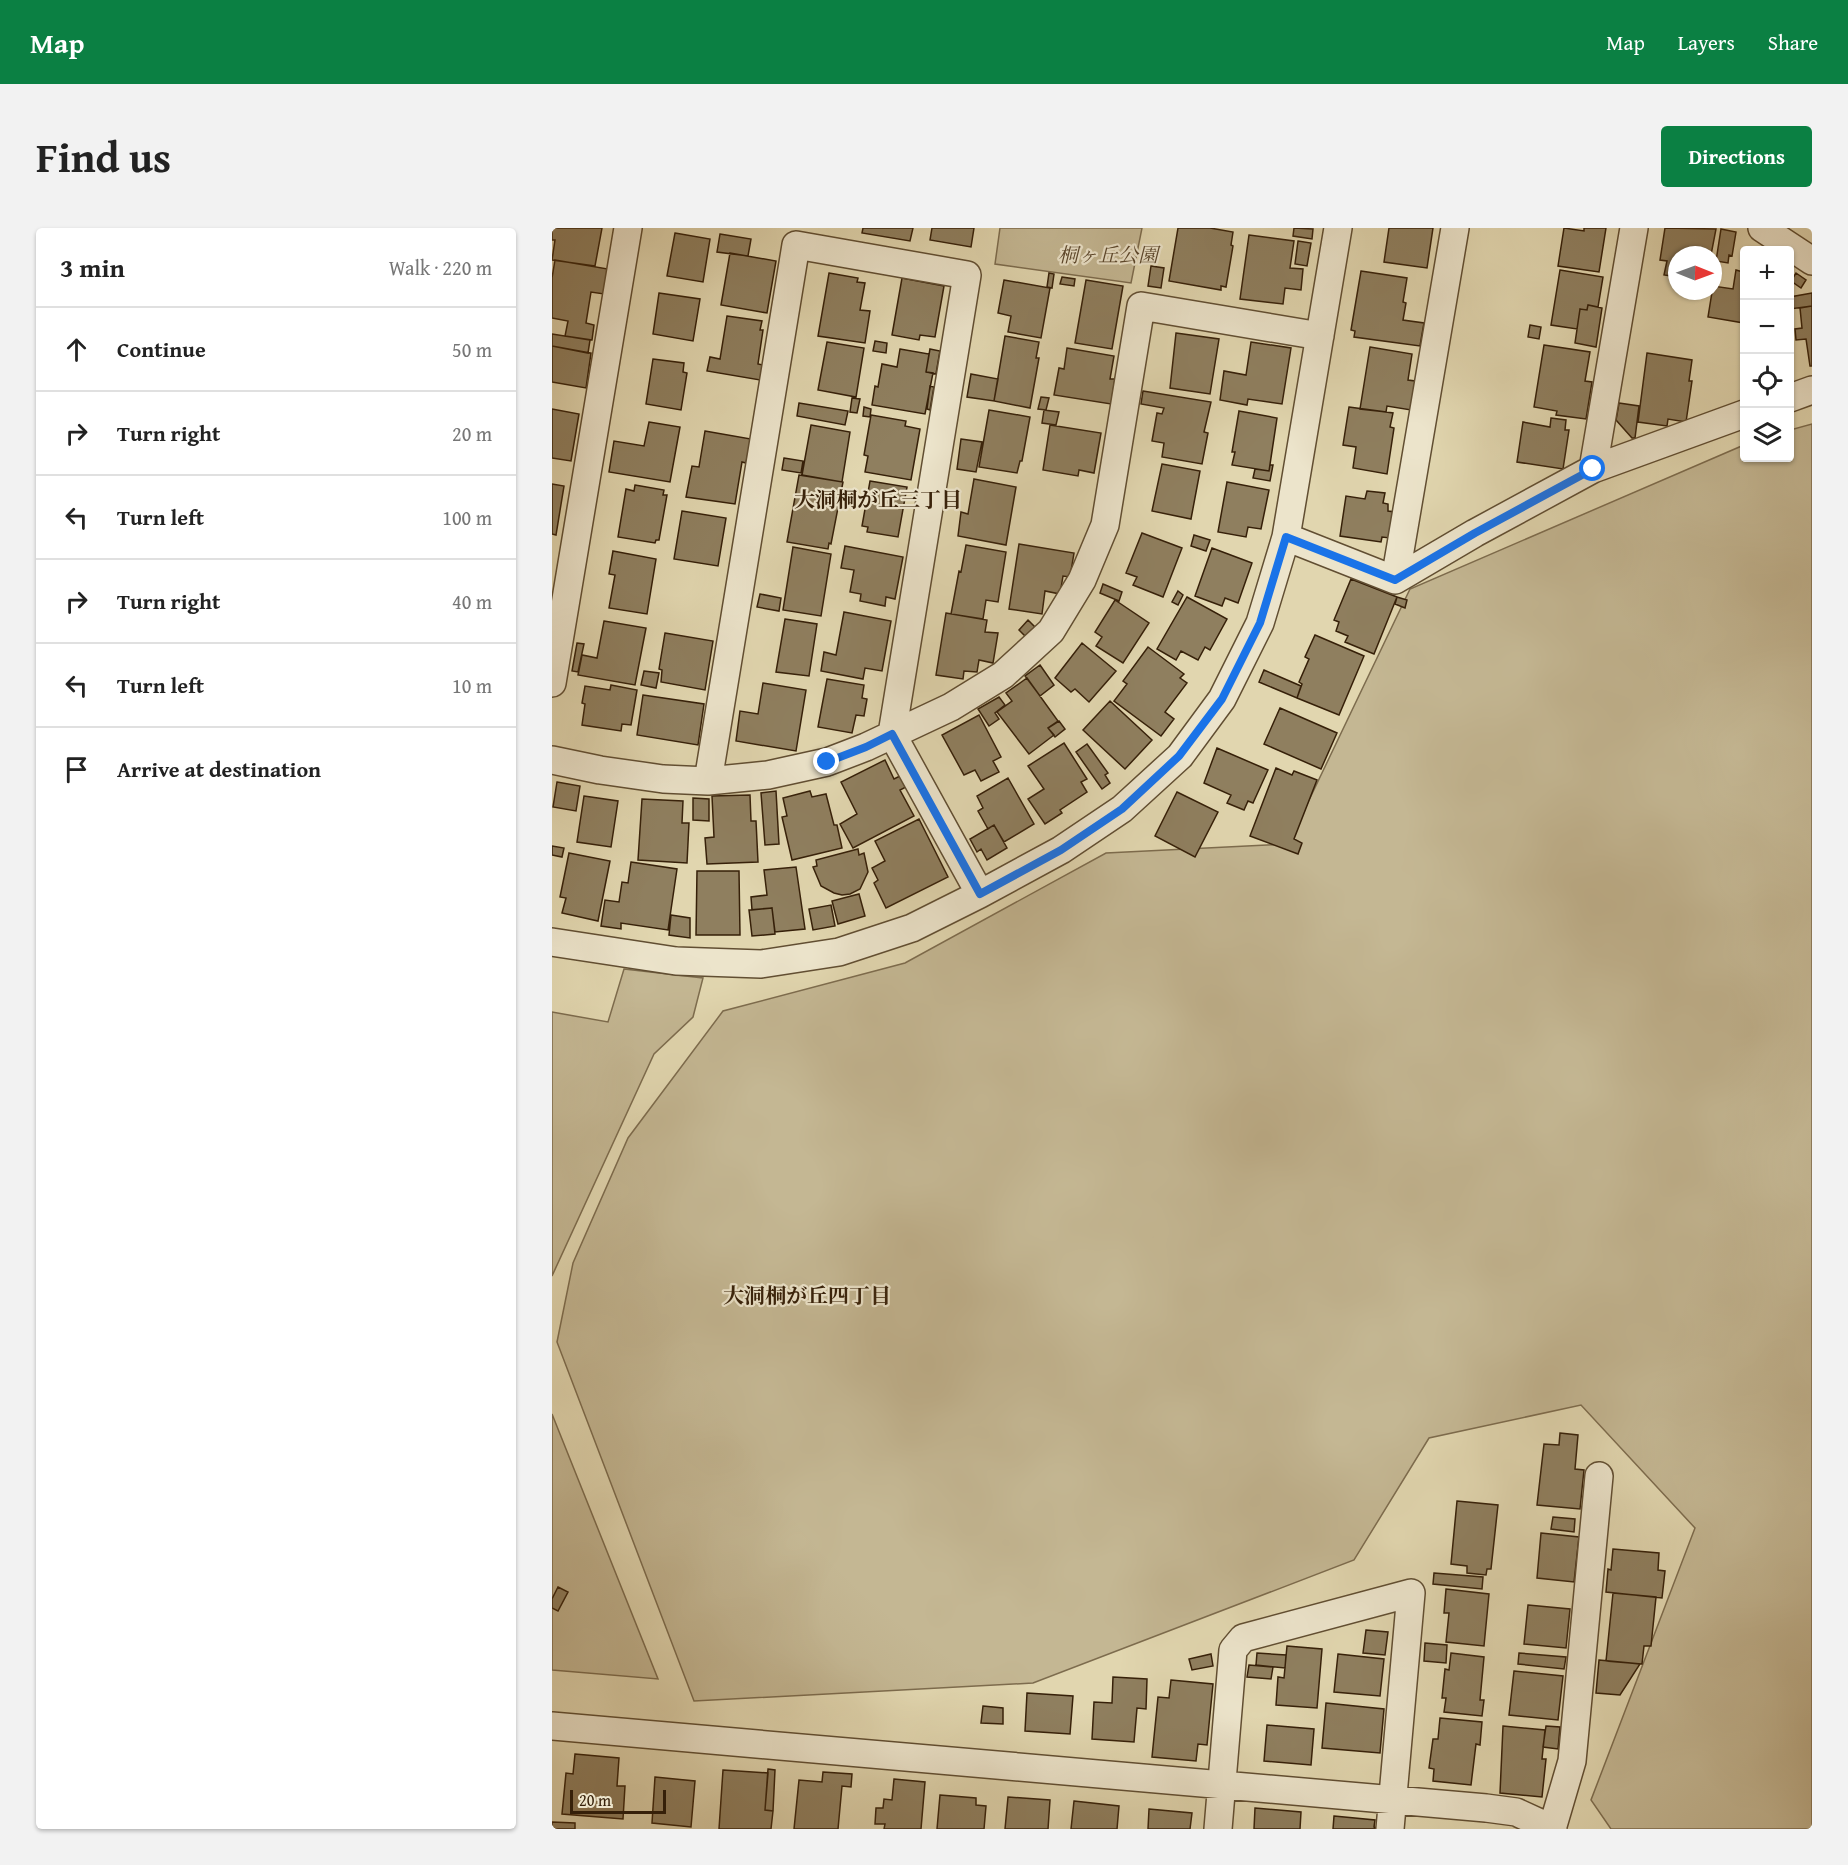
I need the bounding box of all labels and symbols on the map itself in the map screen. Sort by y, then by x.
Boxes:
park label: 桐ヶ丘公園 [1058,240,1161,269]
north arrow [1668,246,1722,300]
route start [1579,455,1605,481]
district label: 大洞桐が丘三丁目 [794,484,962,515]
route end [813,748,839,774]
district label: 大洞桐が丘四丁目 [723,1280,891,1311]
scale bar [570,1787,666,1814]

